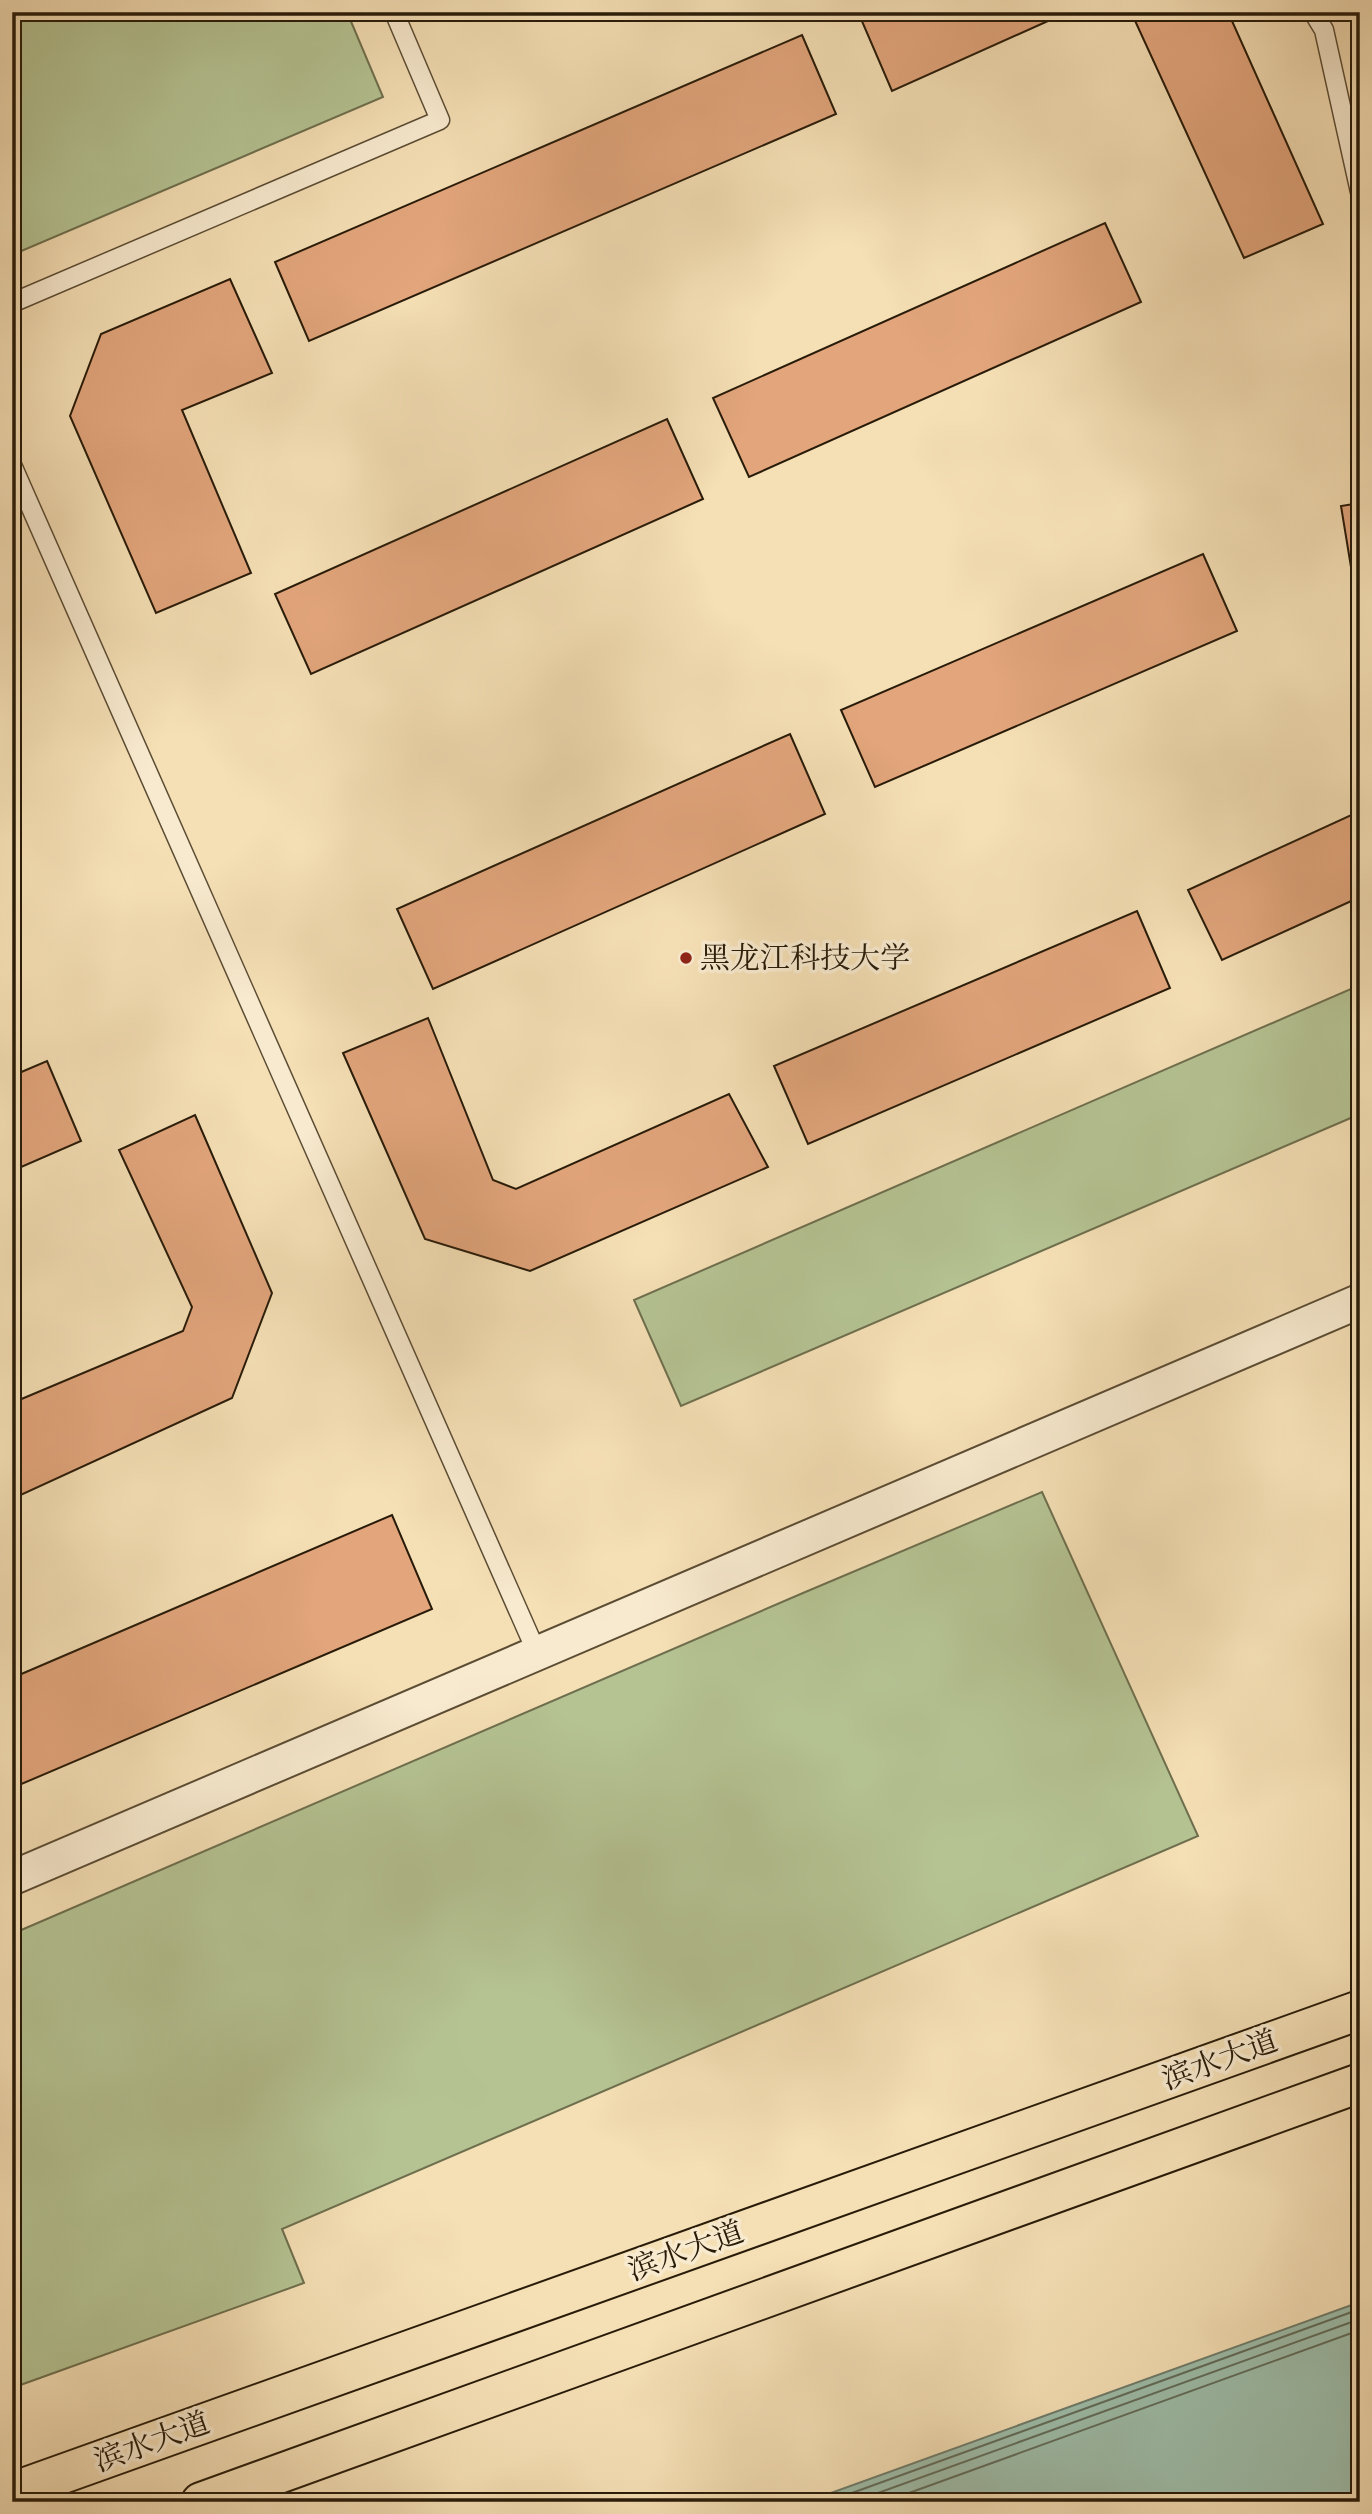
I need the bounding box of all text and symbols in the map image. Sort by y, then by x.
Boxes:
place label: 黑龙江科技大学 [700,940,910,977]
marker: 黑龙江科技大学 [678,950,694,966]
street label: 滨水大道 [1157,2022,1283,2098]
street label: 滨水大道 [623,2213,749,2289]
street label: 滨水大道 [89,2404,215,2480]

